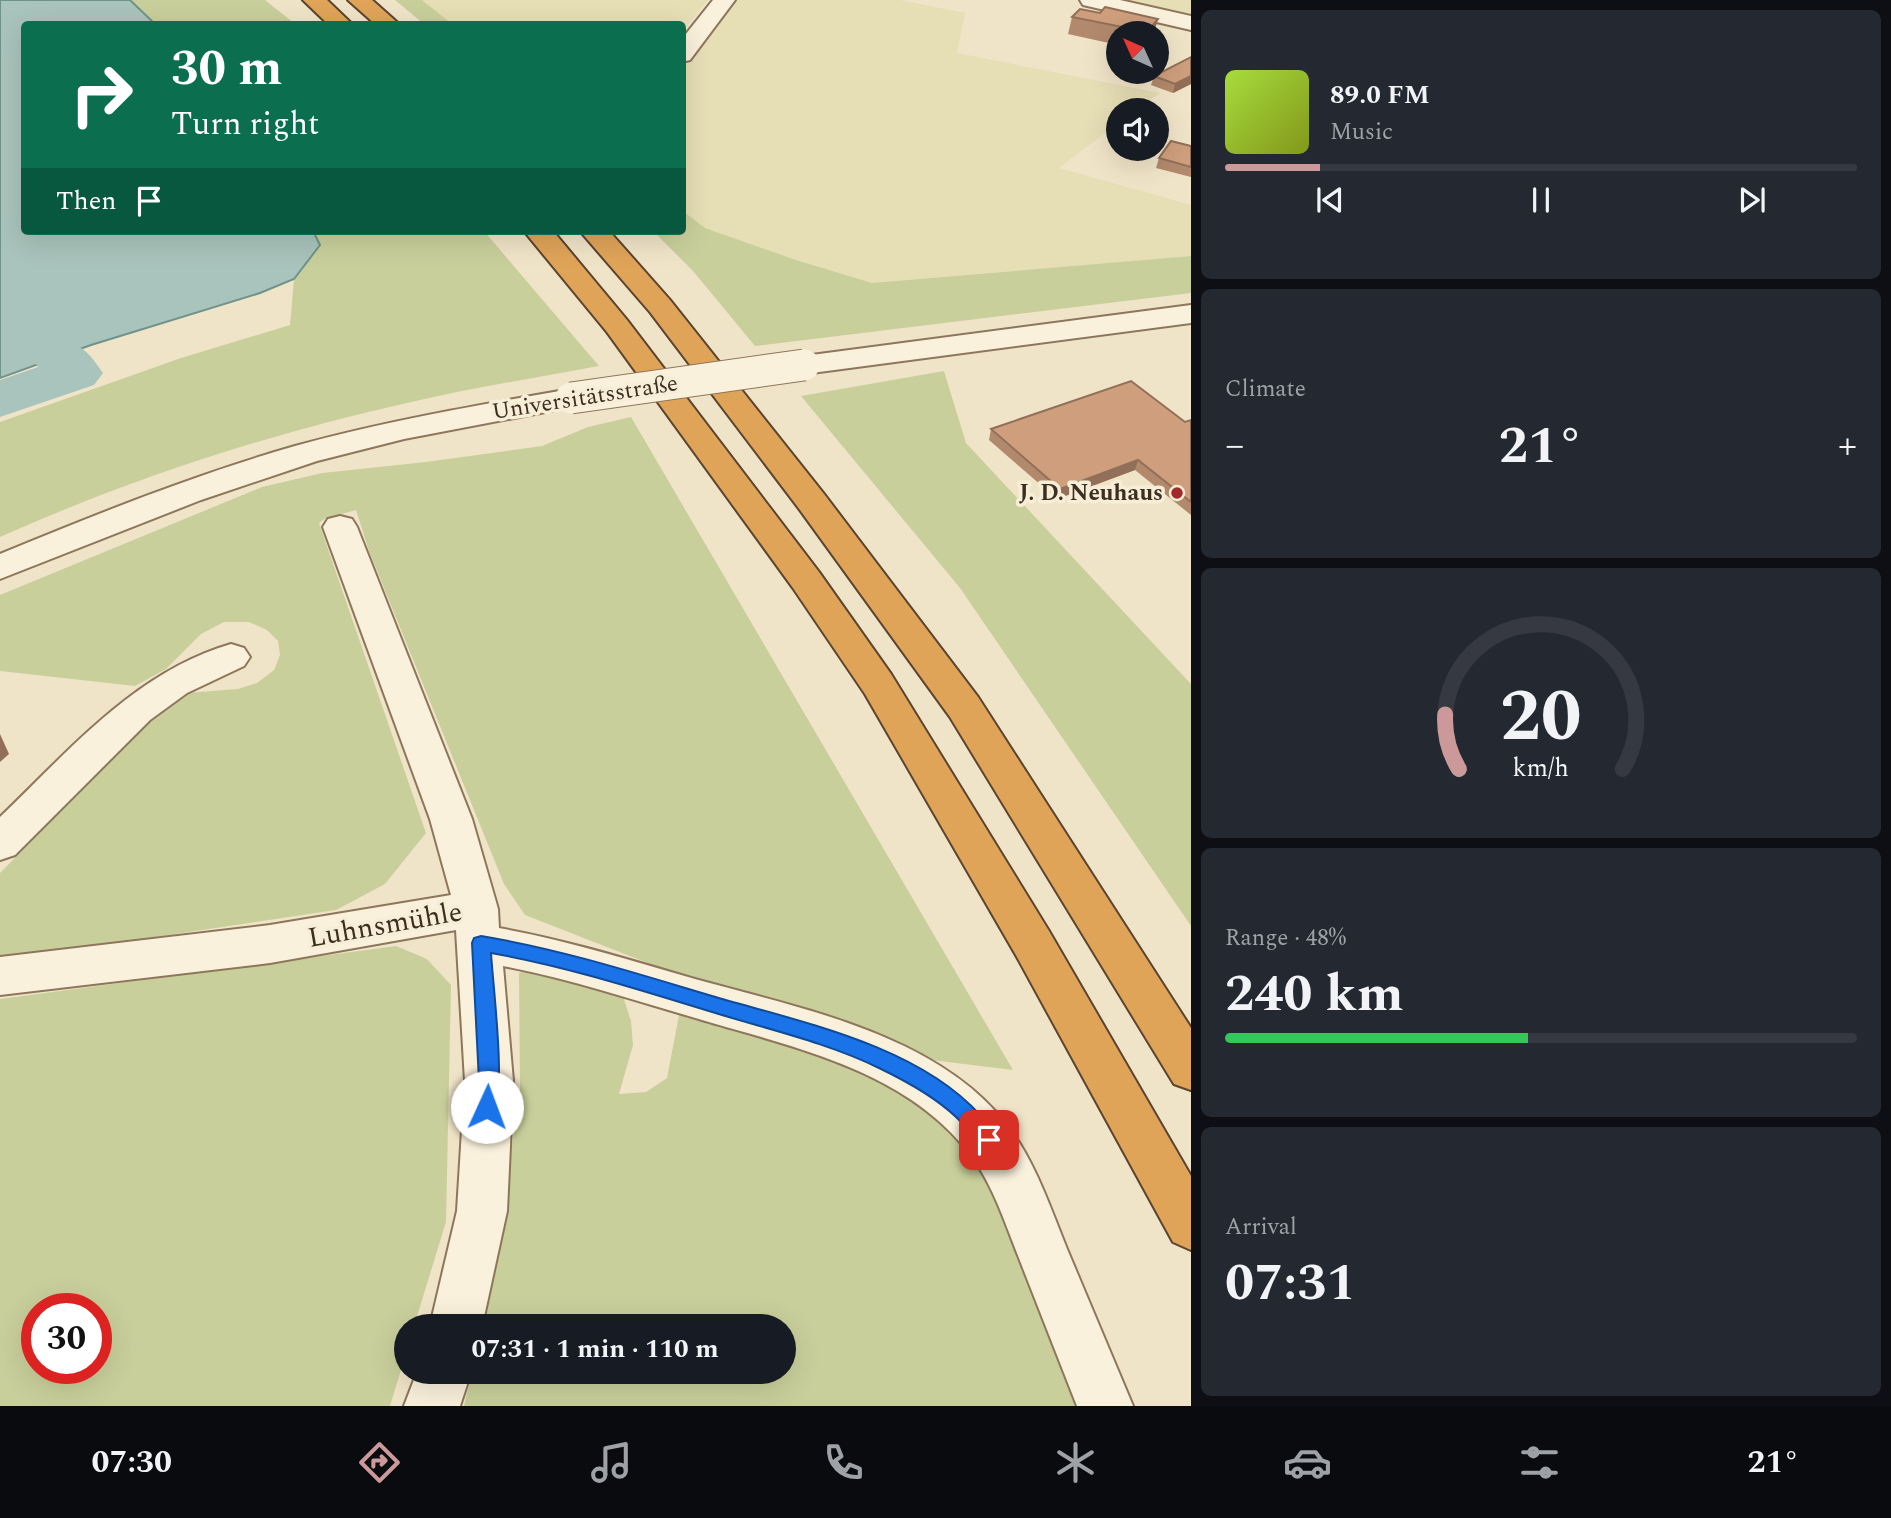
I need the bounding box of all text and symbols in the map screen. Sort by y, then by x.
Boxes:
north arrow [1106,21,1169,84]
map controls [1106,21,1169,161]
text: 30 m [171,32,282,107]
icon: right [56,49,147,140]
text: 89.0 FM [1330,75,1430,115]
button: sound [1106,98,1169,161]
text: Turn right [171,100,319,149]
text: Music [1330,115,1393,150]
text: Then [56,181,116,221]
icon: previous [1311,181,1349,219]
icon: pause [1522,181,1560,219]
icon: next [1733,181,1771,219]
icon: arrive [130,182,168,220]
street label: Universitätsstraße [489,366,681,430]
text: Climate [1225,372,1306,407]
text: 21° [1499,407,1583,486]
text: − [1225,417,1244,475]
text: + [1838,417,1857,475]
place label: J. D. Neuhaus [1019,476,1163,511]
marker: J. D. Neuhaus [1169,485,1185,501]
text: 20 [1500,662,1582,773]
text: km/h [1513,750,1569,788]
street label: Luhnsmühle [304,890,466,960]
text: Range · 48% [1225,921,1346,956]
text: 240 km [1225,955,1404,1034]
position arrow [450,1070,524,1144]
pin [959,1110,1019,1170]
icon: arrive [970,1121,1008,1159]
text: Arrival [1225,1210,1297,1245]
text: 07:31 [1225,1244,1356,1323]
speed limit sign: 30 [21,1293,112,1384]
text: 07:31 · 1 min · 110 m [471,1329,719,1369]
text: 07:30 [92,1438,172,1487]
icon: directions [355,1438,404,1487]
icon: music [587,1438,636,1487]
icon: phone [819,1438,868,1487]
icon: climate [1051,1438,1100,1487]
icon: car [1283,1438,1332,1487]
icon: filters [1515,1438,1564,1487]
text: 21° [1747,1438,1799,1487]

